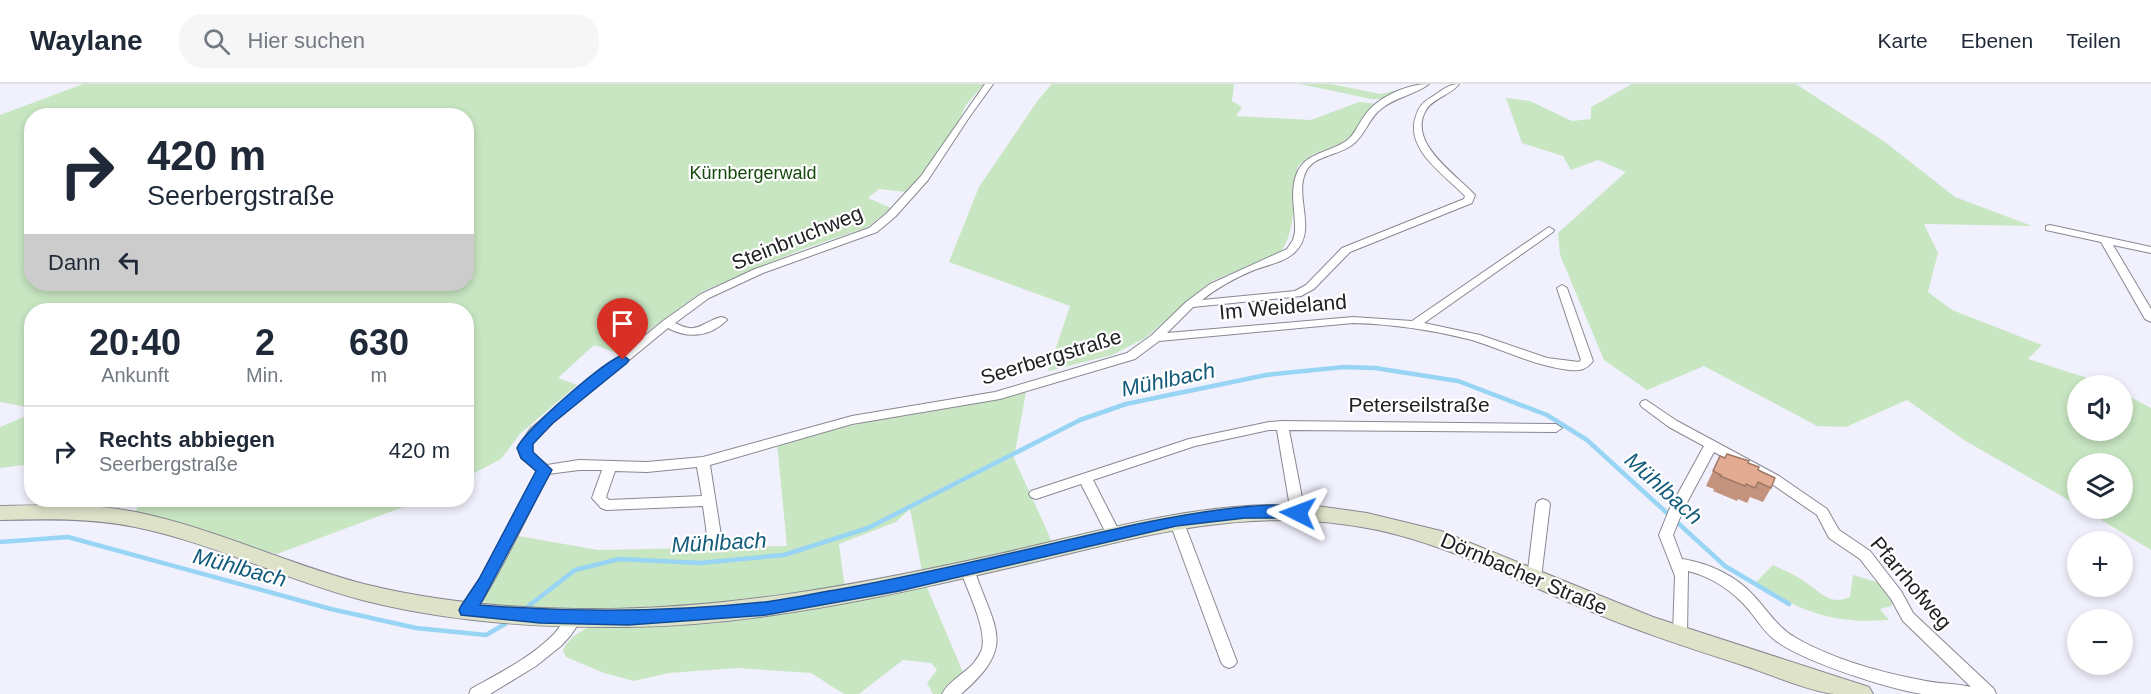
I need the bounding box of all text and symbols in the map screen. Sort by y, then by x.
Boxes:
search box [179,14,599,68]
text: Waylane [30,25,143,56]
icon: search [200,25,233,58]
text: Hier suchen [248,28,365,53]
text: Karte [1878,29,1928,52]
text: Ebenen [1961,29,2033,52]
text: Teilen [2066,29,2121,52]
icon: right [48,132,126,210]
text: 420 m [147,132,266,179]
park label: Kürnbergerwald [689,163,817,183]
text: Seerbergstraße [147,181,335,211]
street label: Steinbruchweg [728,201,866,274]
icon: left [113,246,146,279]
text: Dann [48,250,101,275]
street label: Im Weideland [1218,289,1348,324]
pin [597,298,648,360]
icon: arrive [606,307,639,340]
text: 20:40 [89,322,181,363]
text: 2 [255,322,275,363]
text: 630 [349,322,409,363]
street label: Seerbergstraße [978,324,1124,389]
water label: Mühlbach [1119,357,1217,402]
text: Ankunft [101,364,169,386]
text: Min. [246,364,284,386]
text: m [371,364,387,386]
map controls [2067,375,2133,675]
button: sound [2067,375,2133,441]
street label: Peterseilstraße [1348,393,1490,416]
text: Rechts abbiegen [99,427,275,452]
icon: right [48,435,81,468]
text: 420 m [389,438,450,463]
water label: Mühlbach [1620,447,1707,530]
text: Seerbergstraße [99,453,238,475]
button: layers [2067,453,2133,519]
position arrow [1266,481,1330,545]
water label: Mühlbach [671,528,767,557]
street label: Dörnbacher Straße [1438,528,1611,619]
button: + [2067,531,2133,597]
street label: Pfarrhofweg [1866,532,1957,633]
water label: Mühlbach [191,543,289,592]
button: − [2067,609,2133,675]

